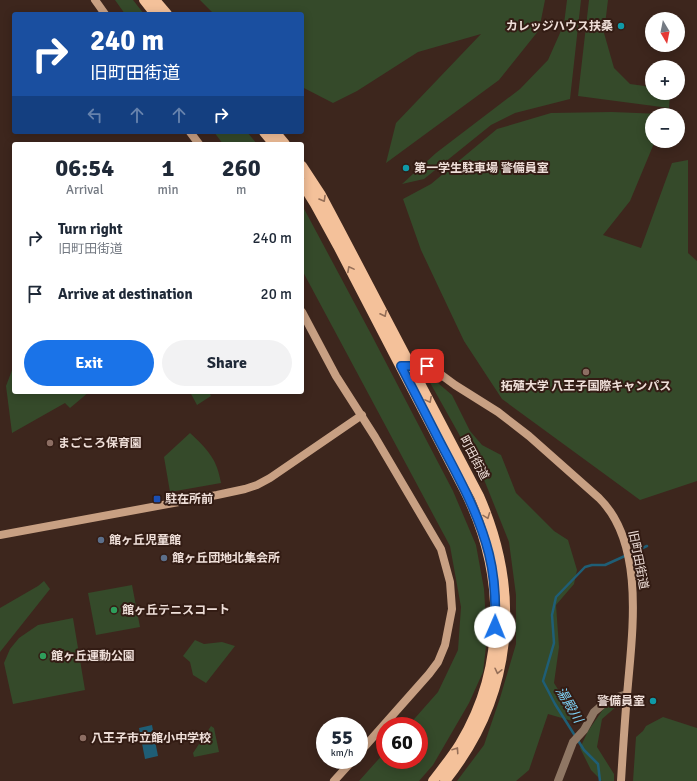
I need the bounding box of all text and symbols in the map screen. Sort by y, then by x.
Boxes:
north arrow [645,12,685,52]
map controls [645,12,685,148]
place label: カレッジハウス扶桑 [506,19,613,34]
marker: カレッジハウス扶桑 [616,21,626,31]
text: 240 m [90,24,164,58]
icon: right [24,28,76,80]
button: + [645,60,685,100]
text: 旧町田街道 [90,62,180,84]
icon: left [84,104,106,126]
icon: ahead [126,104,148,126]
icon: ahead [168,104,190,126]
icon: right [210,104,232,126]
button: − [645,108,685,148]
text: 06:54 [55,153,114,183]
text: 1 [162,153,174,183]
text: 260 [222,153,261,183]
place label: 第一学生駐車場 警備員室 [414,161,549,176]
marker: 第一学生駐車場 警備員室 [401,163,411,173]
text: Arrival [66,182,103,198]
text: min [158,182,179,198]
text: m [236,182,246,198]
one-way arrow [319,195,326,202]
text: Turn right [58,220,123,238]
icon: right [24,227,46,249]
text: 240 m [252,229,292,247]
text: 旧町田街道 [58,241,123,257]
one-way arrow [348,266,355,273]
icon: arrive [24,283,46,305]
text: Arrive at destination [58,285,193,303]
text: 20 m [261,285,292,303]
one-way arrow [379,310,387,317]
button: Exit [24,340,154,386]
button: Share [162,340,292,386]
pin [410,349,444,383]
icon: arrive [416,355,438,377]
marker: 拓殖大学 八王子国際キャンパス [581,367,591,377]
place label: 拓殖大学 八王子国際キャンパス [501,379,671,394]
one-way arrow [424,396,432,403]
street label: 町田街道 [456,433,492,483]
place label: まごころ保育園 [58,436,142,451]
marker: まごころ保育園 [45,438,55,448]
place label: 駐在所前 [165,492,213,507]
marker: 駐在所前 [152,494,162,504]
one-way arrow [483,512,491,519]
street label: 旧町田街道 [625,529,651,591]
place label: 館ヶ丘児童館 [109,533,181,548]
marker: 館ヶ丘児童館 [96,535,106,545]
place label: 館ヶ丘団地北集会所 [172,551,280,566]
marker: 館ヶ丘団地北集会所 [159,553,169,563]
place label: 館ヶ丘テニスコート [122,603,230,618]
marker: 館ヶ丘テニスコート [109,605,119,615]
position arrow [474,606,516,648]
place label: 館ヶ丘運動公園 [51,649,135,664]
marker: 館ヶ丘運動公園 [38,651,48,661]
one-way arrow [495,668,503,674]
water label: 湯殿川 [552,684,587,728]
place label: 警備員室 [597,694,645,709]
marker: 警備員室 [648,696,658,706]
speed limit sign: 60 [376,717,428,769]
text: 55 [331,725,353,750]
place label: 八王子市立館小中学校 [91,731,211,746]
marker: 八王子市立館小中学校 [78,733,88,743]
text: km/h [331,747,353,759]
one-way arrow [451,747,458,754]

